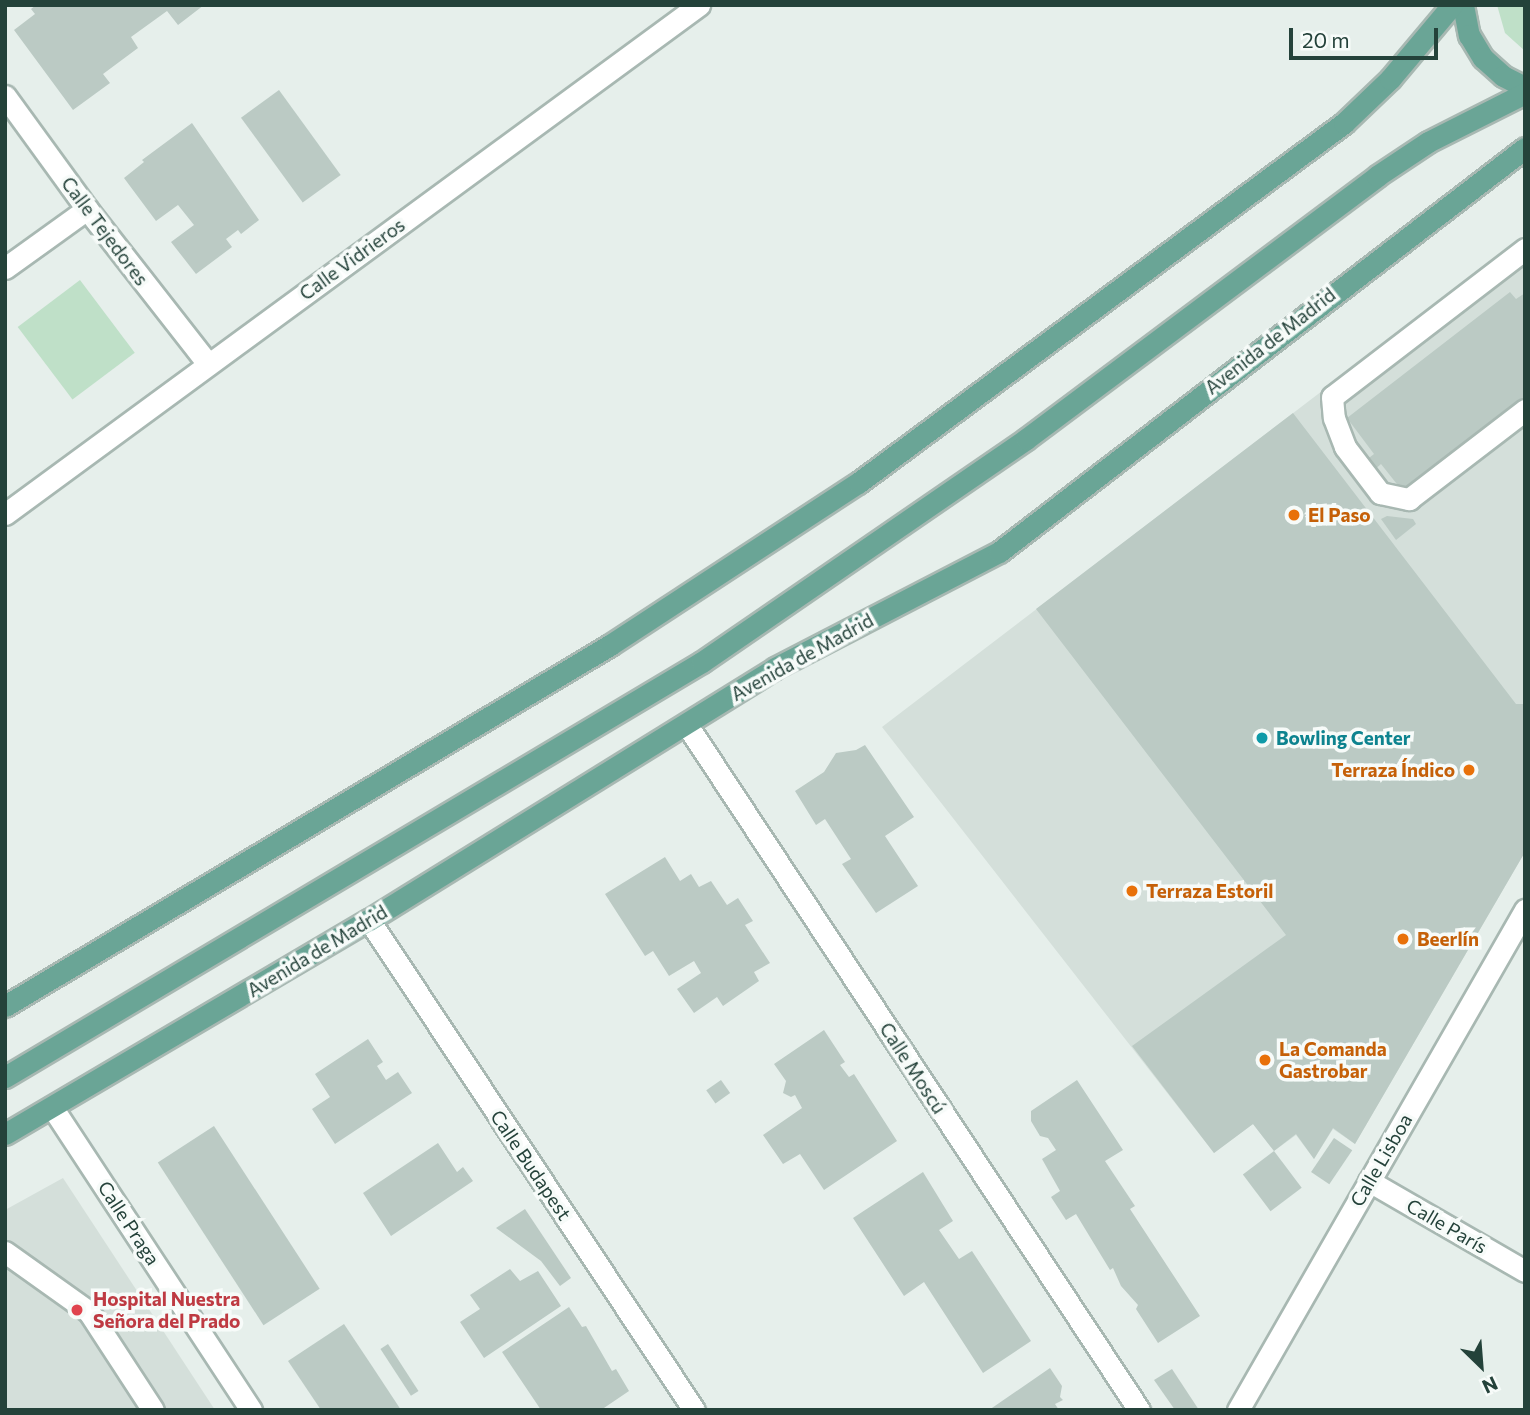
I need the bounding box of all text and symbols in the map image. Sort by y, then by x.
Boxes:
scale bar [1292,14,1441,58]
text: 20 m [1302,27,1350,52]
street label: Calle Tejedores [57,172,153,290]
street label: Calle Vidrieros [295,213,409,305]
street label: Avenida de Madrid [1200,283,1340,399]
place label: El Paso [1308,504,1371,526]
marker: El Paso [1286,507,1302,523]
street label: Avenida de Madrid [727,608,877,706]
place label: Bowling Center [1276,727,1411,749]
marker: Bowling Center [1254,730,1270,746]
place label: Terraza Índico [1331,759,1455,781]
marker: Terraza Índico [1461,762,1477,778]
place label: Terraza Estoril [1146,880,1273,902]
marker: Terraza Estoril [1124,883,1140,899]
street label: Avenida de Madrid [243,900,391,1002]
place label: Beerlín [1417,928,1479,950]
marker: Beerlín [1395,931,1411,947]
street label: Calle Moscú [875,1018,951,1118]
place label: La Comanda Gastrobar [1279,1038,1387,1082]
marker: La Comanda Gastrobar [1257,1052,1273,1068]
street label: Calle Budapest [486,1106,576,1224]
street label: Calle Lisboa [1345,1110,1417,1210]
street label: Calle Praga [93,1177,165,1269]
street label: Calle París [1403,1194,1491,1258]
place label: Hospital Nuestra Señora del Prado [93,1288,240,1332]
marker: Hospital Nuestra Señora del Prado [67,1300,87,1320]
north arrow [1446,1331,1516,1401]
text: N [1479,1372,1501,1399]

